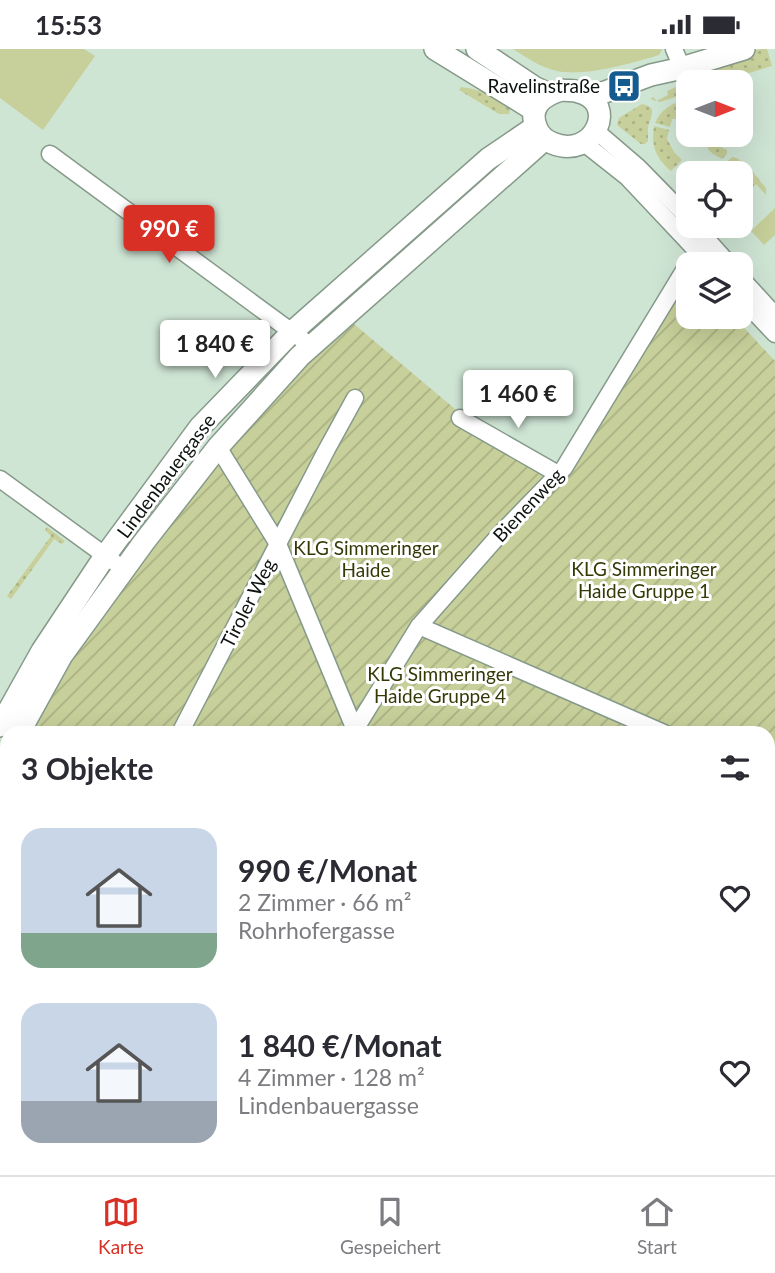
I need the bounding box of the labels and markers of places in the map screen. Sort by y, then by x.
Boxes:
bus stop icon: Ravelinstraße [605,67,643,105]
place label: Ravelinstraße [487,74,600,97]
pin: 990 € [120,205,218,265]
pin: 1 840 € [150,321,280,380]
pin: 1 460 € [453,371,583,430]

